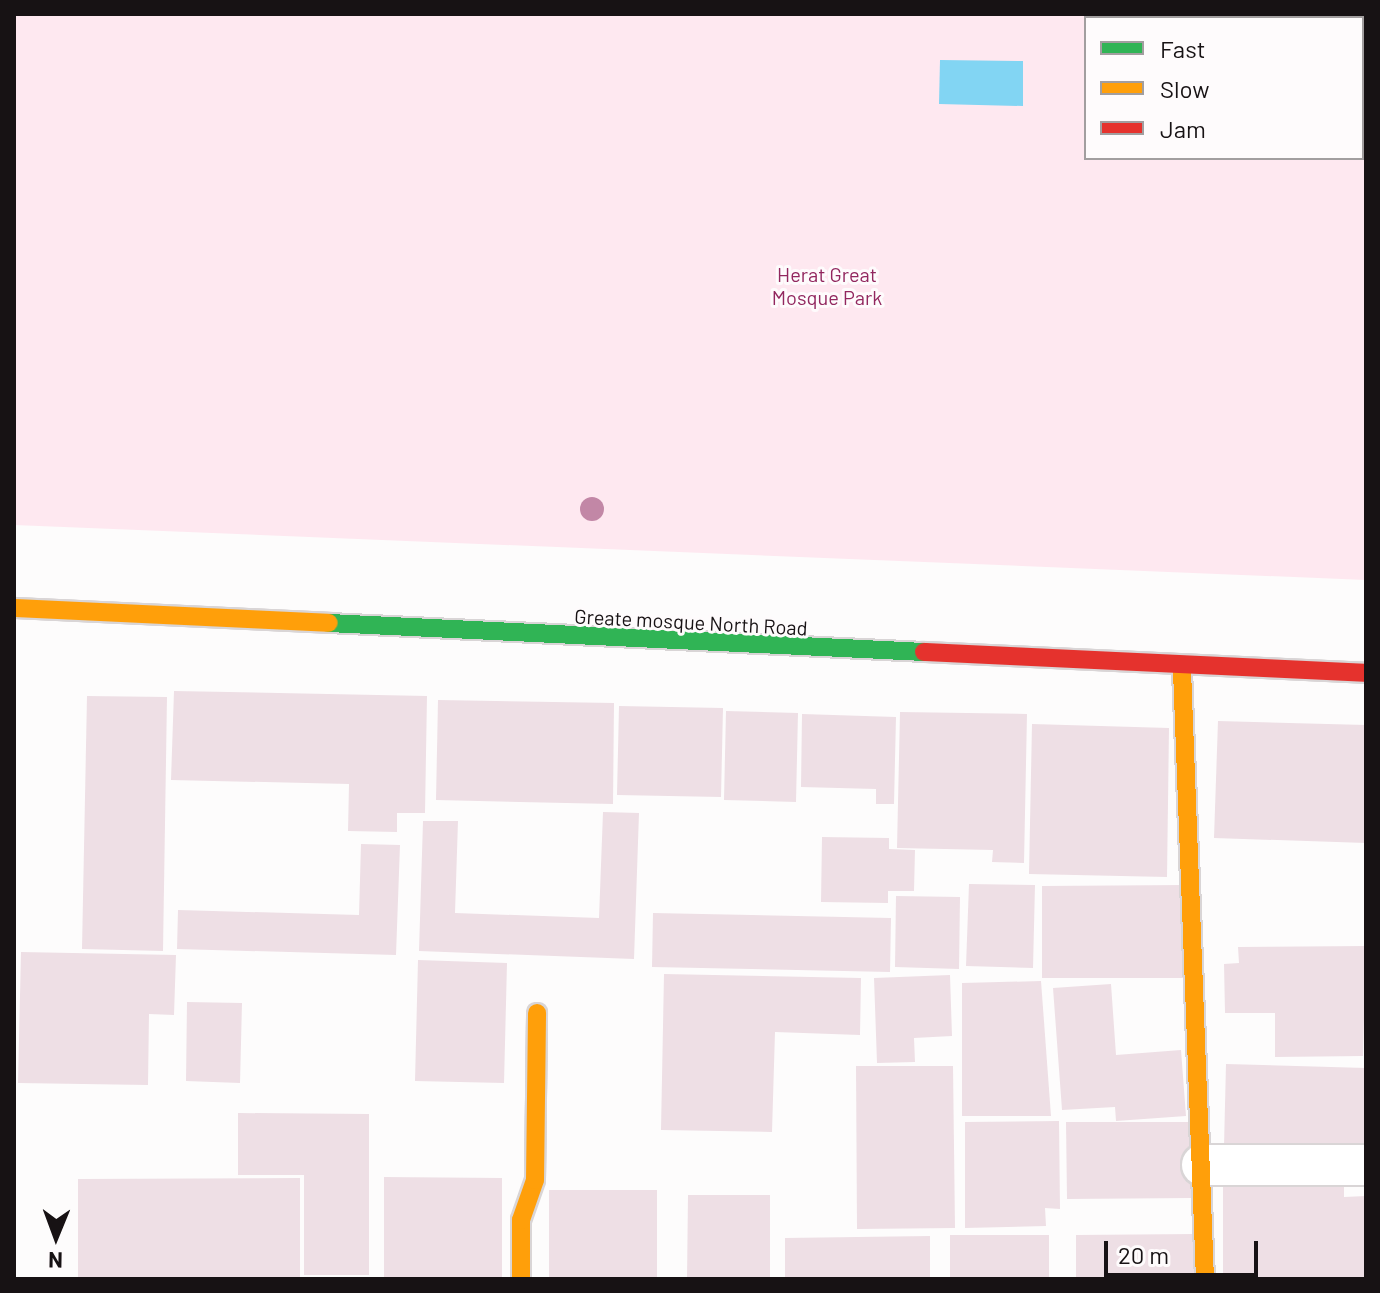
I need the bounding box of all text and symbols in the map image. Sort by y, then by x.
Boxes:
legend [1084,16,1364,160]
text: Fast [1160,34,1205,63]
text: Slow [1160,74,1209,103]
text: Jam [1160,114,1206,143]
park label: Herat Great Mosque Park [772,263,882,310]
street label: Greate mosque North Road [574,604,808,640]
north arrow [16,1197,96,1277]
scale bar [1108,1225,1262,1275]
text: 20 m [1118,1240,1169,1269]
text: N [48,1248,63,1274]

